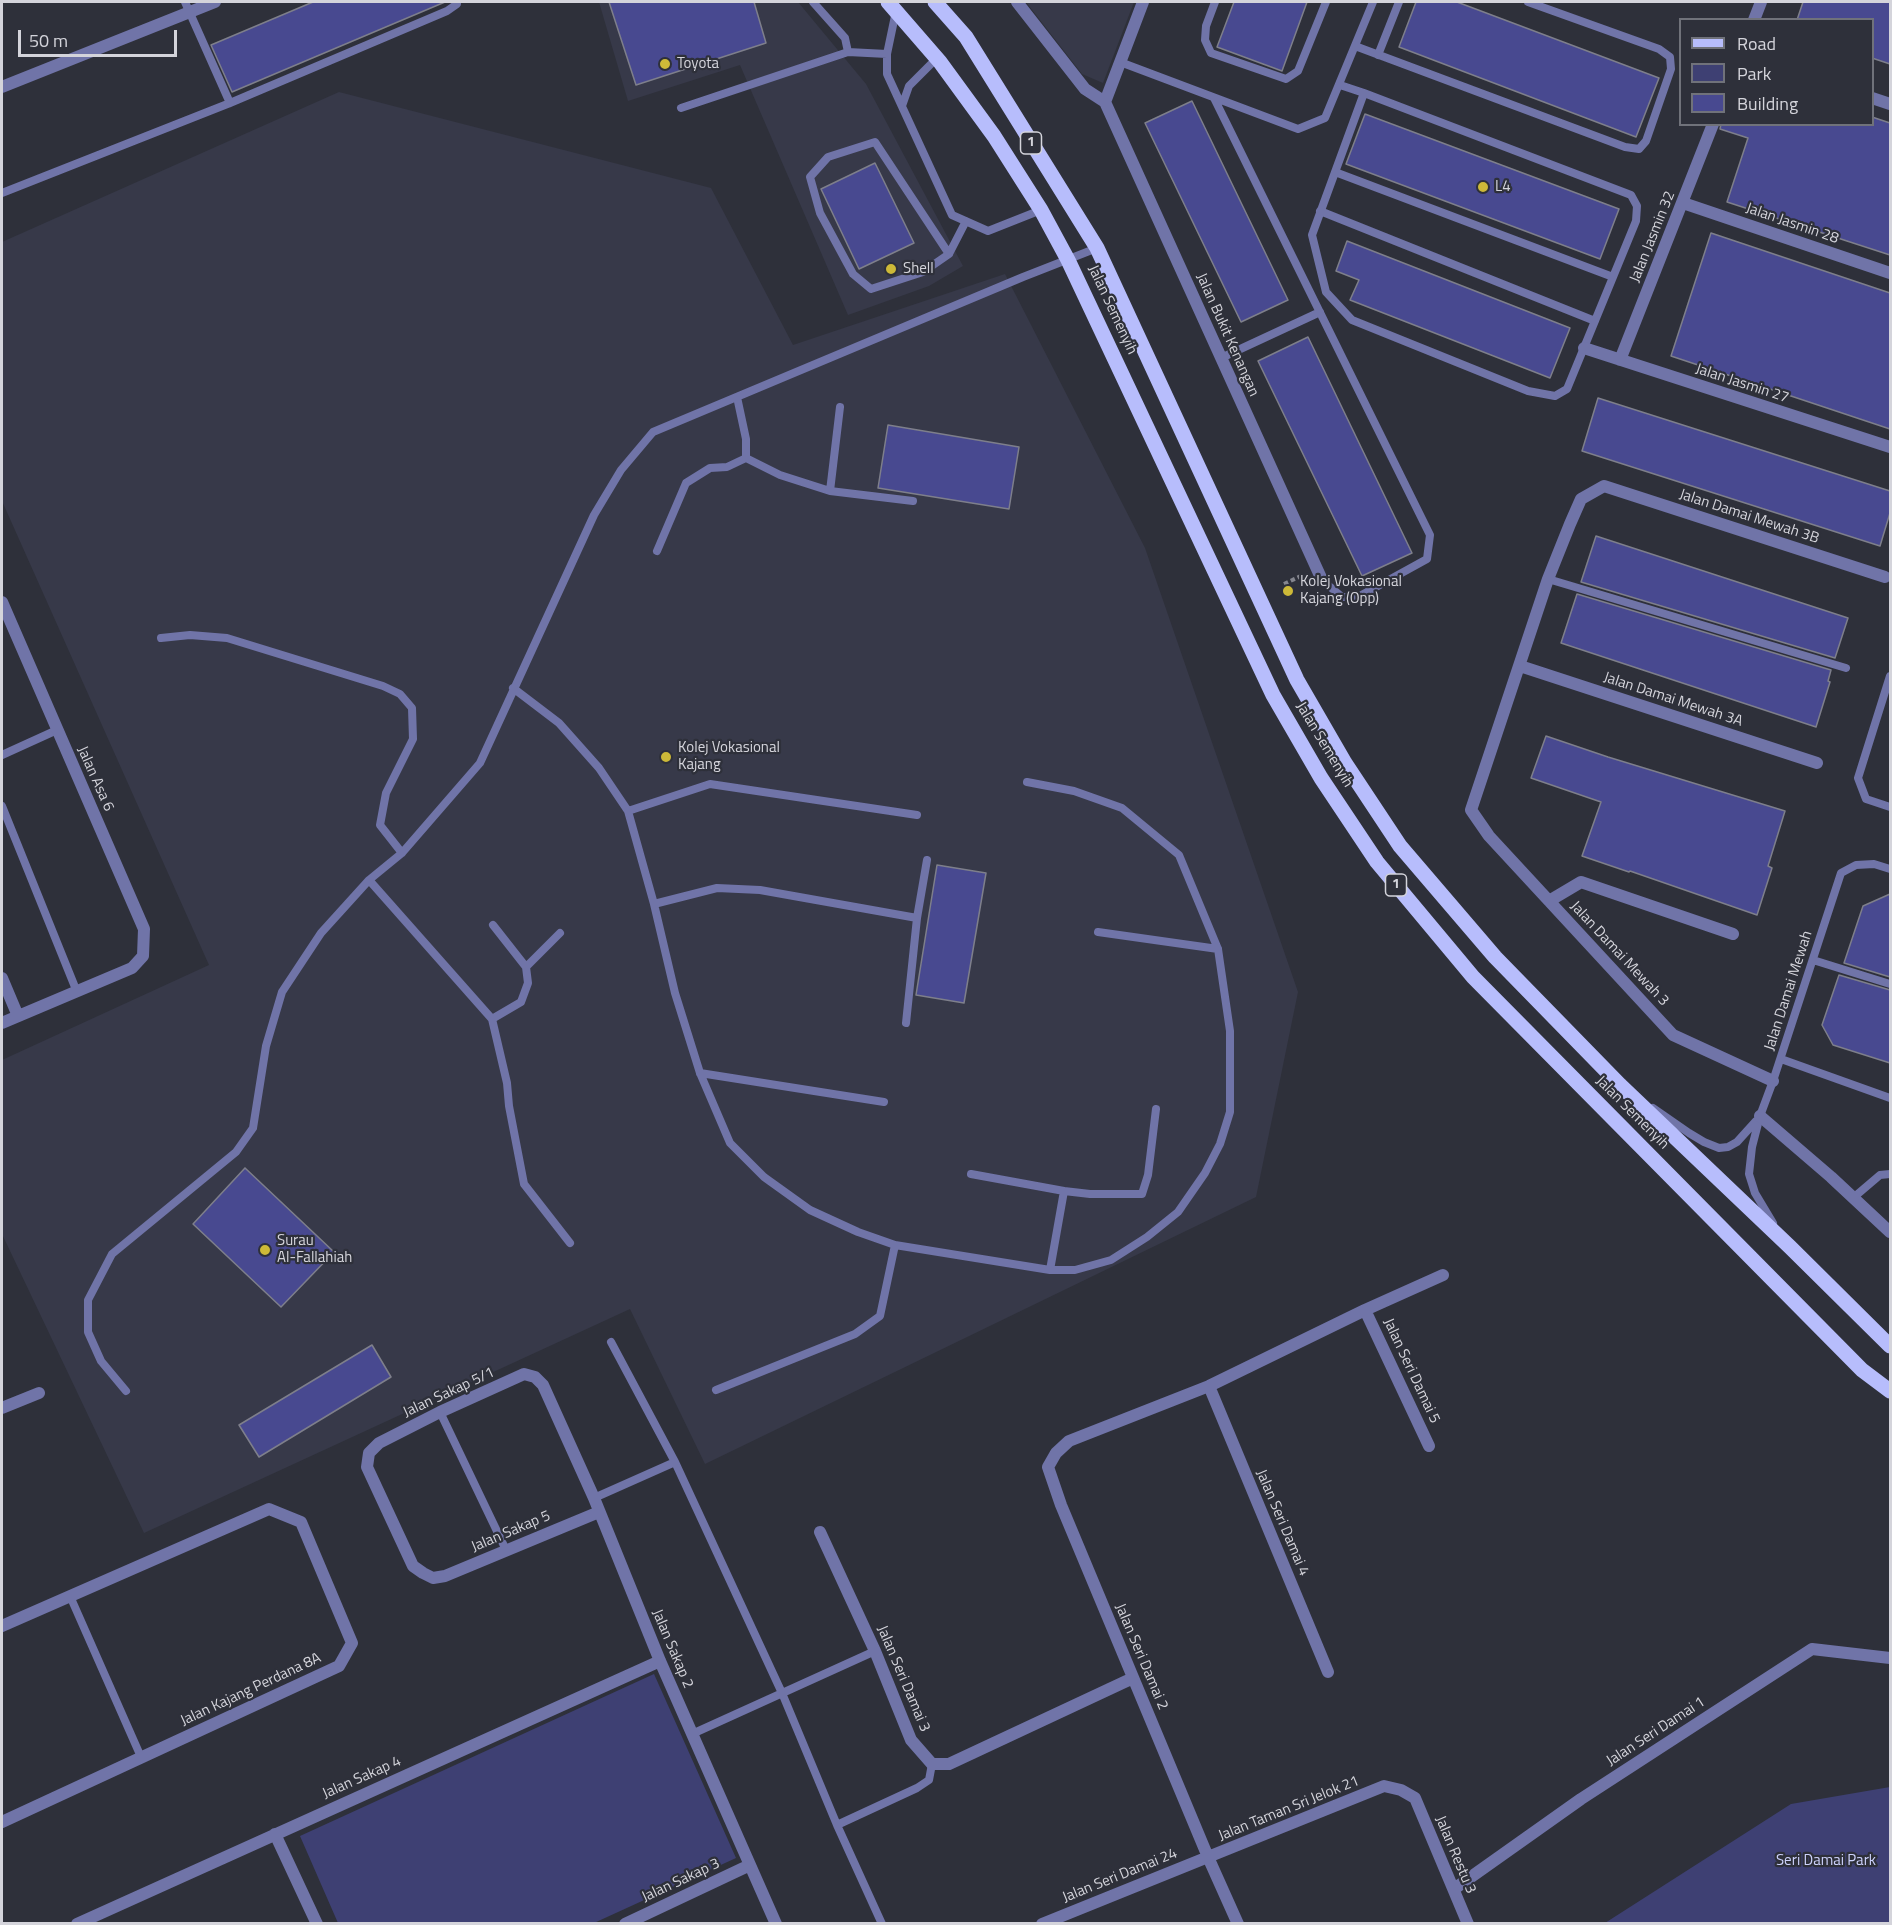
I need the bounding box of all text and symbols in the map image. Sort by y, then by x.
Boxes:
scale bar [21,18,180,56]
legend [1679,18,1874,126]
text: 50 m [29,27,68,54]
text: Road [1737,30,1776,57]
place label: Toyota [677,55,719,73]
marker: Toyota [658,57,672,71]
text: Park [1737,60,1771,87]
text: Building [1737,90,1798,117]
road number: 1 [1020,132,1042,154]
place label: L4 [1495,178,1511,196]
marker: L4 [1476,180,1490,194]
street label: Jalan Jasmin 32 [1626,189,1680,285]
street label: Jalan Jasmin 28 [1743,200,1841,248]
place label: Shell [903,260,934,278]
marker: Shell [884,262,898,276]
street label: Jalan Semenyih [1083,262,1141,358]
street label: Jalan Bukit Kenangan [1192,270,1262,400]
street label: Jalan Jasmin 27 [1693,360,1791,408]
street label: Jalan Damai Mewah 3B [1677,486,1821,548]
place label: Kolej Vokasional Kajang (Opp) [1300,573,1402,608]
marker: Kolej Vokasional Kajang (Opp) [1281,584,1295,598]
street label: Jalan Damai Mewah 3A [1601,669,1745,731]
street label: Jalan Semenyih [1291,699,1357,791]
place label: Kolej Vokasional Kajang [678,739,780,774]
street label: Jalan Asa 6 [73,744,117,814]
marker: Kolej Vokasional Kajang [659,750,673,764]
road number: 1 [1386,874,1406,896]
street label: Jalan Damai Mewah 3 [1566,898,1672,1010]
street label: Jalan Damai Mewah [1761,929,1817,1053]
street label: Jalan Semenyih [1591,1072,1673,1154]
place label: Surau Al-Fallahiah [277,1232,352,1267]
marker: Surau Al-Fallahiah [258,1243,272,1257]
street label: Jalan Seri Damai 5 [1379,1316,1443,1426]
street label: Jalan Sakap 5/1 [400,1364,498,1422]
street label: Jalan Seri Damai 4 [1251,1467,1313,1579]
street label: Jalan Sakap 5 [469,1507,553,1557]
street label: Jalan Seri Damai 2 [1110,1601,1172,1713]
street label: Jalan Sakap 2 [647,1607,697,1691]
street label: Jalan Seri Damai 3 [872,1623,934,1735]
street label: Jalan Kajang Perdana 8A [178,1649,324,1731]
street label: Jalan Seri Damai 1 [1603,1693,1709,1771]
street label: Jalan Sakap 4 [320,1753,404,1803]
street label: Jalan Taman Sri Jelok 21 [1216,1773,1362,1845]
street label: Jalan Restu 3 [1431,1813,1479,1897]
street label: Jalan Seri Damai 24 [1060,1845,1180,1907]
park label: Seri Damai Park [1776,1852,1876,1870]
street label: Jalan Sakap 3 [639,1855,723,1907]

